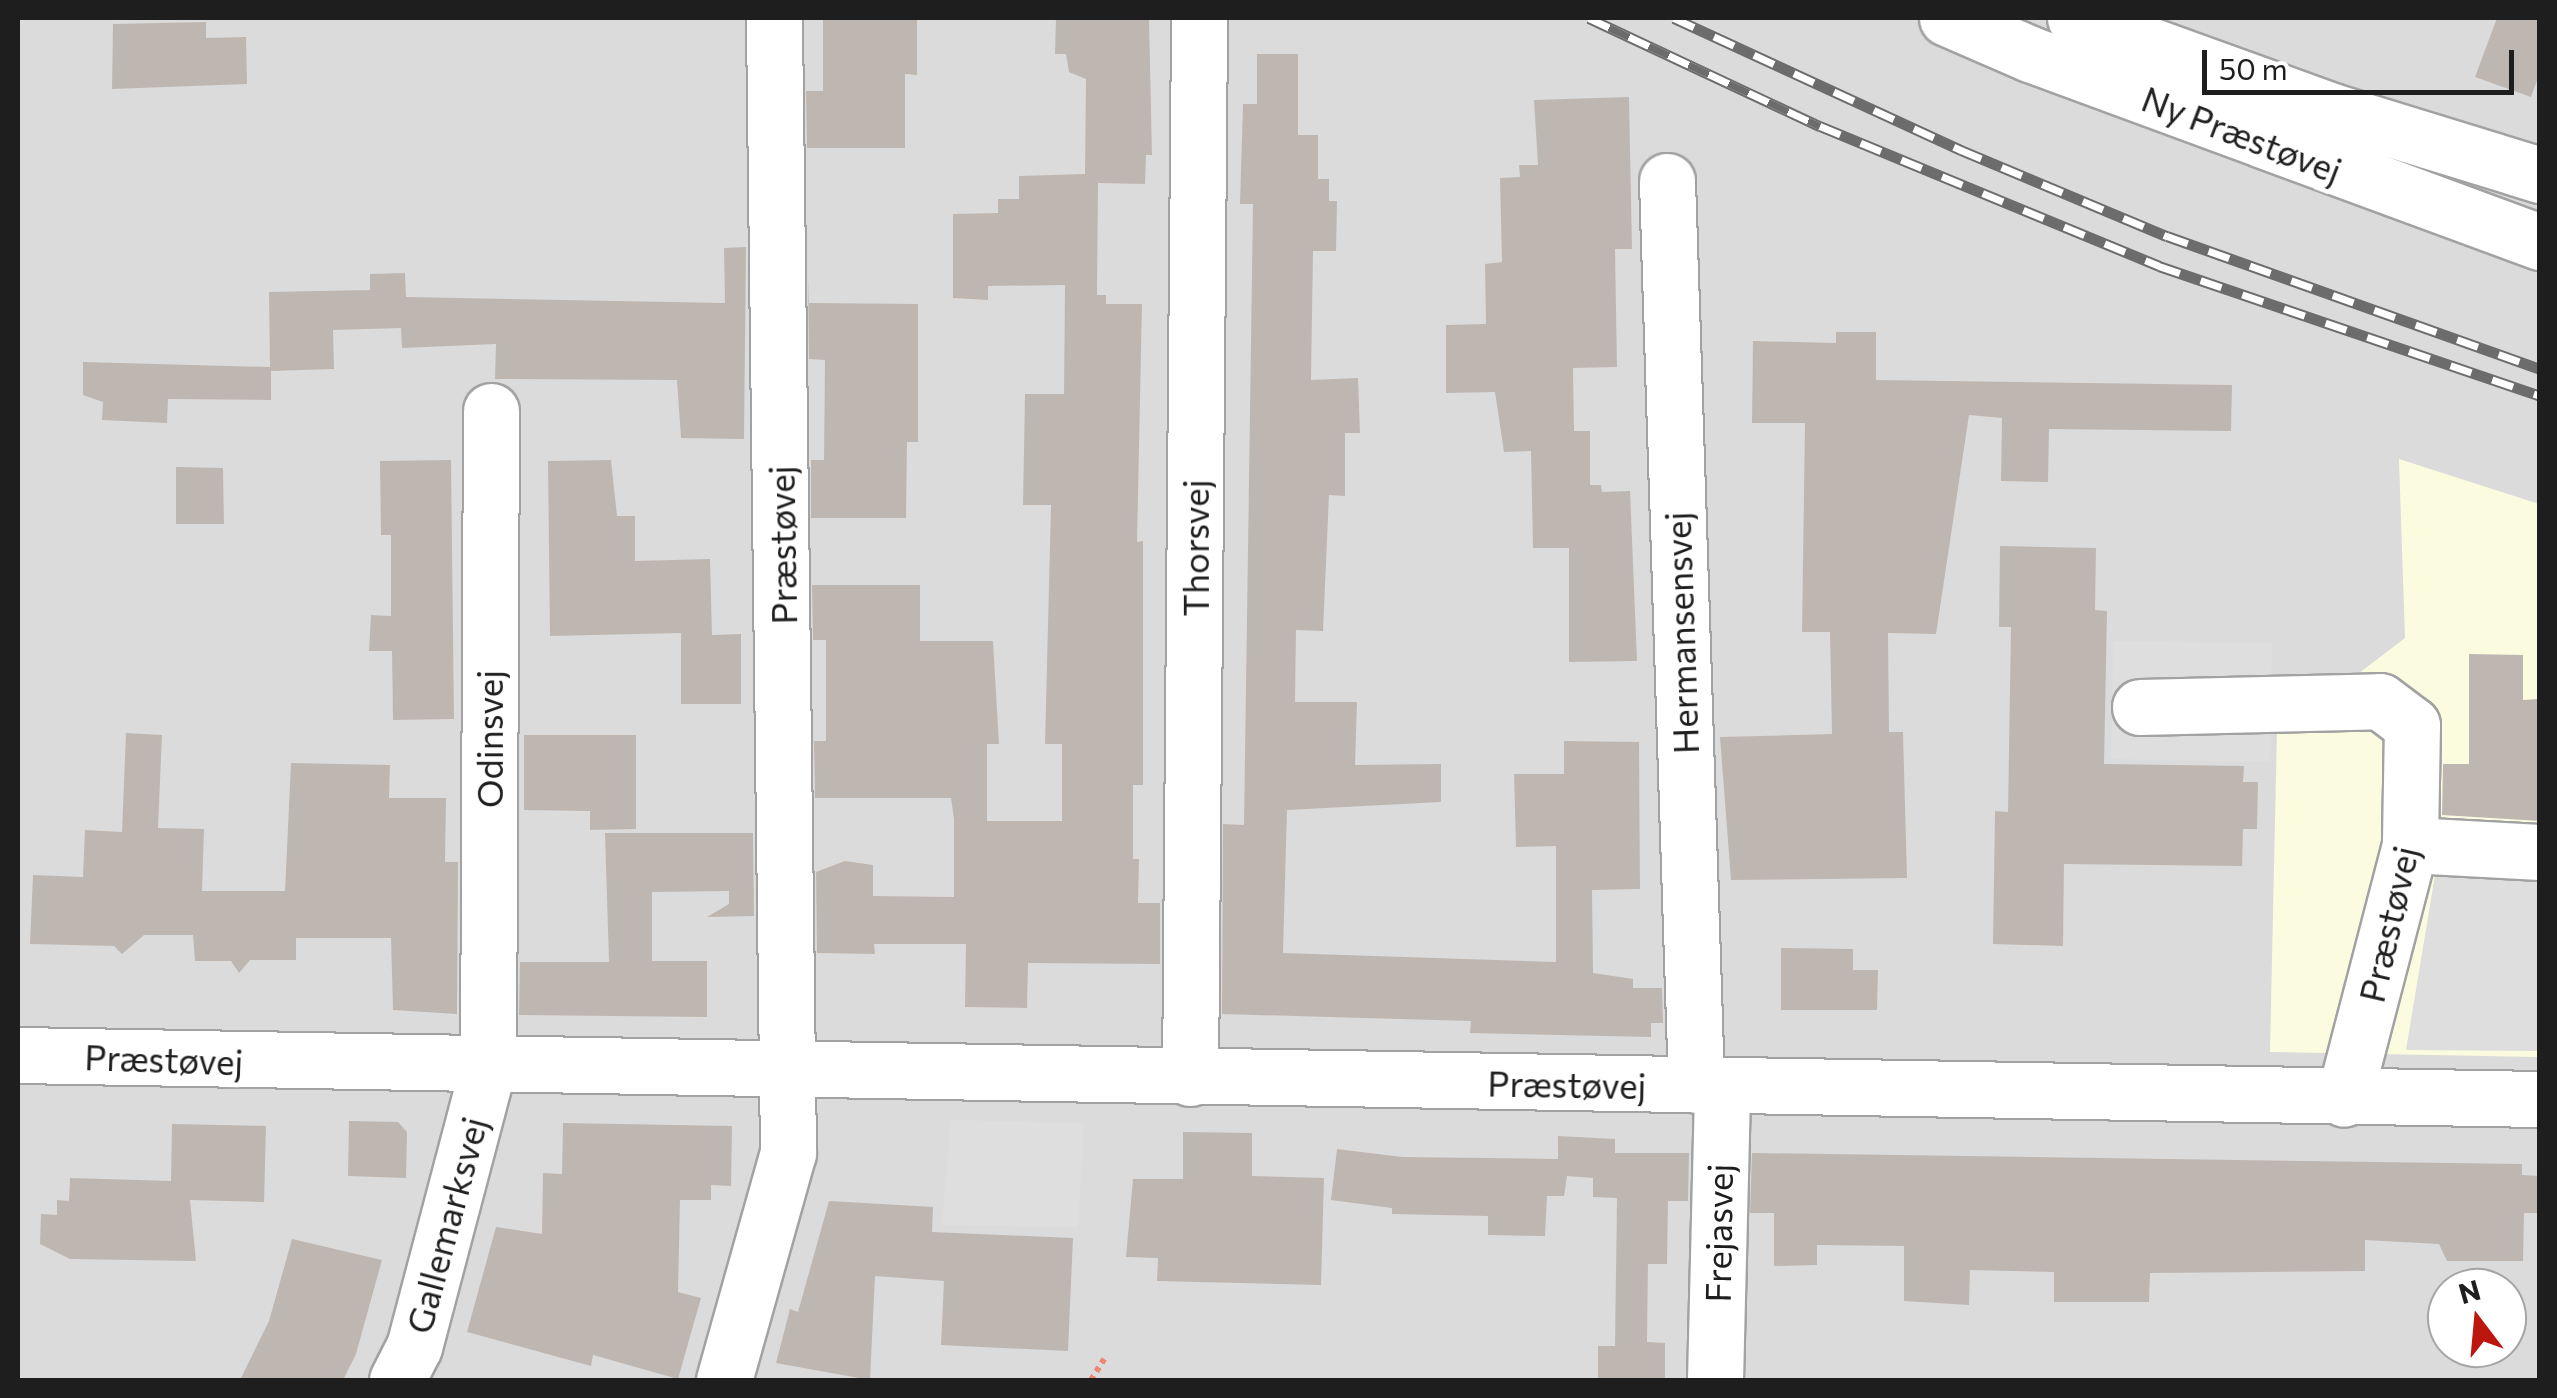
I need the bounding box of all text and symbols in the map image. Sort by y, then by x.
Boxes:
scale bar [2207,30,2520,92]
text: 50 m [2219,49,2288,86]
street label: Ny Præstøvej [2136,77,2348,191]
street label: Præstøvej [760,465,804,625]
street label: Thorsvej [1174,479,1216,617]
street label: Hermansensvej [1656,511,1706,755]
street label: Odinsvej [468,670,510,808]
street label: Præstøvej [2350,842,2426,1006]
street label: Præstøvej [84,1035,244,1083]
street label: Præstøvej [1487,1062,1647,1106]
street label: Gallemarksvej [397,1112,495,1338]
street label: Frejasvej [1696,1163,1740,1303]
north arrow [2427,1268,2527,1368]
text: N [2455,1272,2484,1310]

